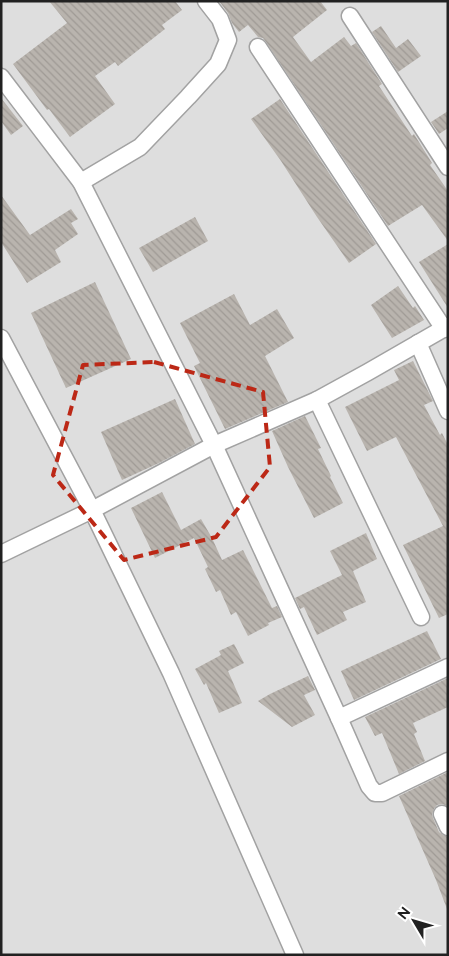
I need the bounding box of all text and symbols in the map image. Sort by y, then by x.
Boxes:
north arrow [389,896,439,946]
text: N [394,904,413,922]

